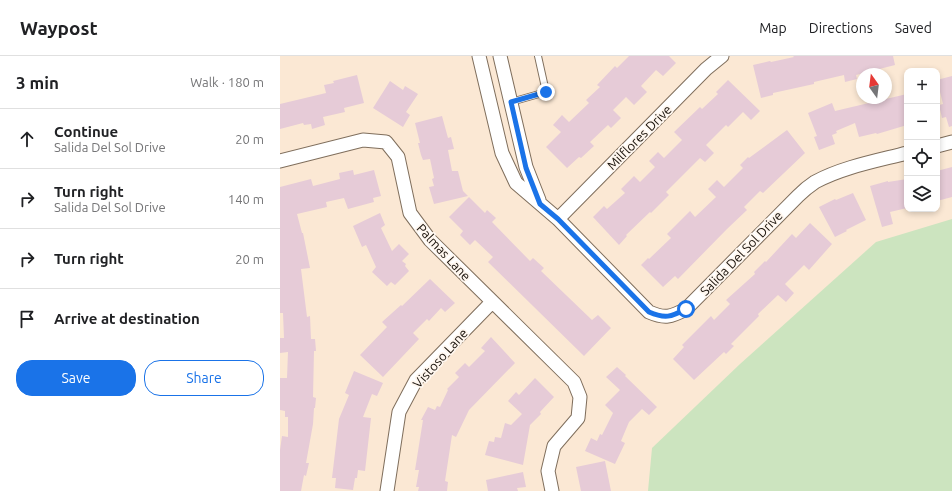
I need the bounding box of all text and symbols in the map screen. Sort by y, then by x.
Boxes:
text: Waypost [20,17,98,39]
text: Map [759,20,787,36]
text: Directions [809,20,873,36]
text: Saved [895,20,932,36]
north arrow [856,68,892,104]
map controls [904,68,940,212]
button: + [904,68,940,104]
text: 3 min [16,73,59,92]
text: Walk · 180 m [190,75,264,89]
route end [537,83,555,101]
street label: Milflores Drive [604,102,674,172]
button: − [904,104,940,140]
text: Continue [54,123,118,140]
icon: ahead [16,128,38,150]
text: 20 m [235,132,264,146]
text: Salida Del Sol Drive [54,140,166,154]
button: locate [904,140,940,176]
button: layers [904,176,940,212]
text: Turn right [54,183,124,200]
icon: right [16,188,38,210]
text: 140 m [228,192,264,206]
text: Salida Del Sol Drive [54,200,166,214]
street label: Salida Del Sol Drive [697,208,785,298]
street label: Palmas Lane [414,221,474,283]
icon: right [16,248,38,270]
text: Turn right [54,250,124,267]
text: 20 m [235,252,264,266]
route start [677,300,695,318]
icon: arrive [16,308,38,330]
text: Arrive at destination [54,310,200,327]
street label: Vistoso Lane [410,326,470,390]
button: Save [16,360,136,396]
button: Share [144,360,264,396]

